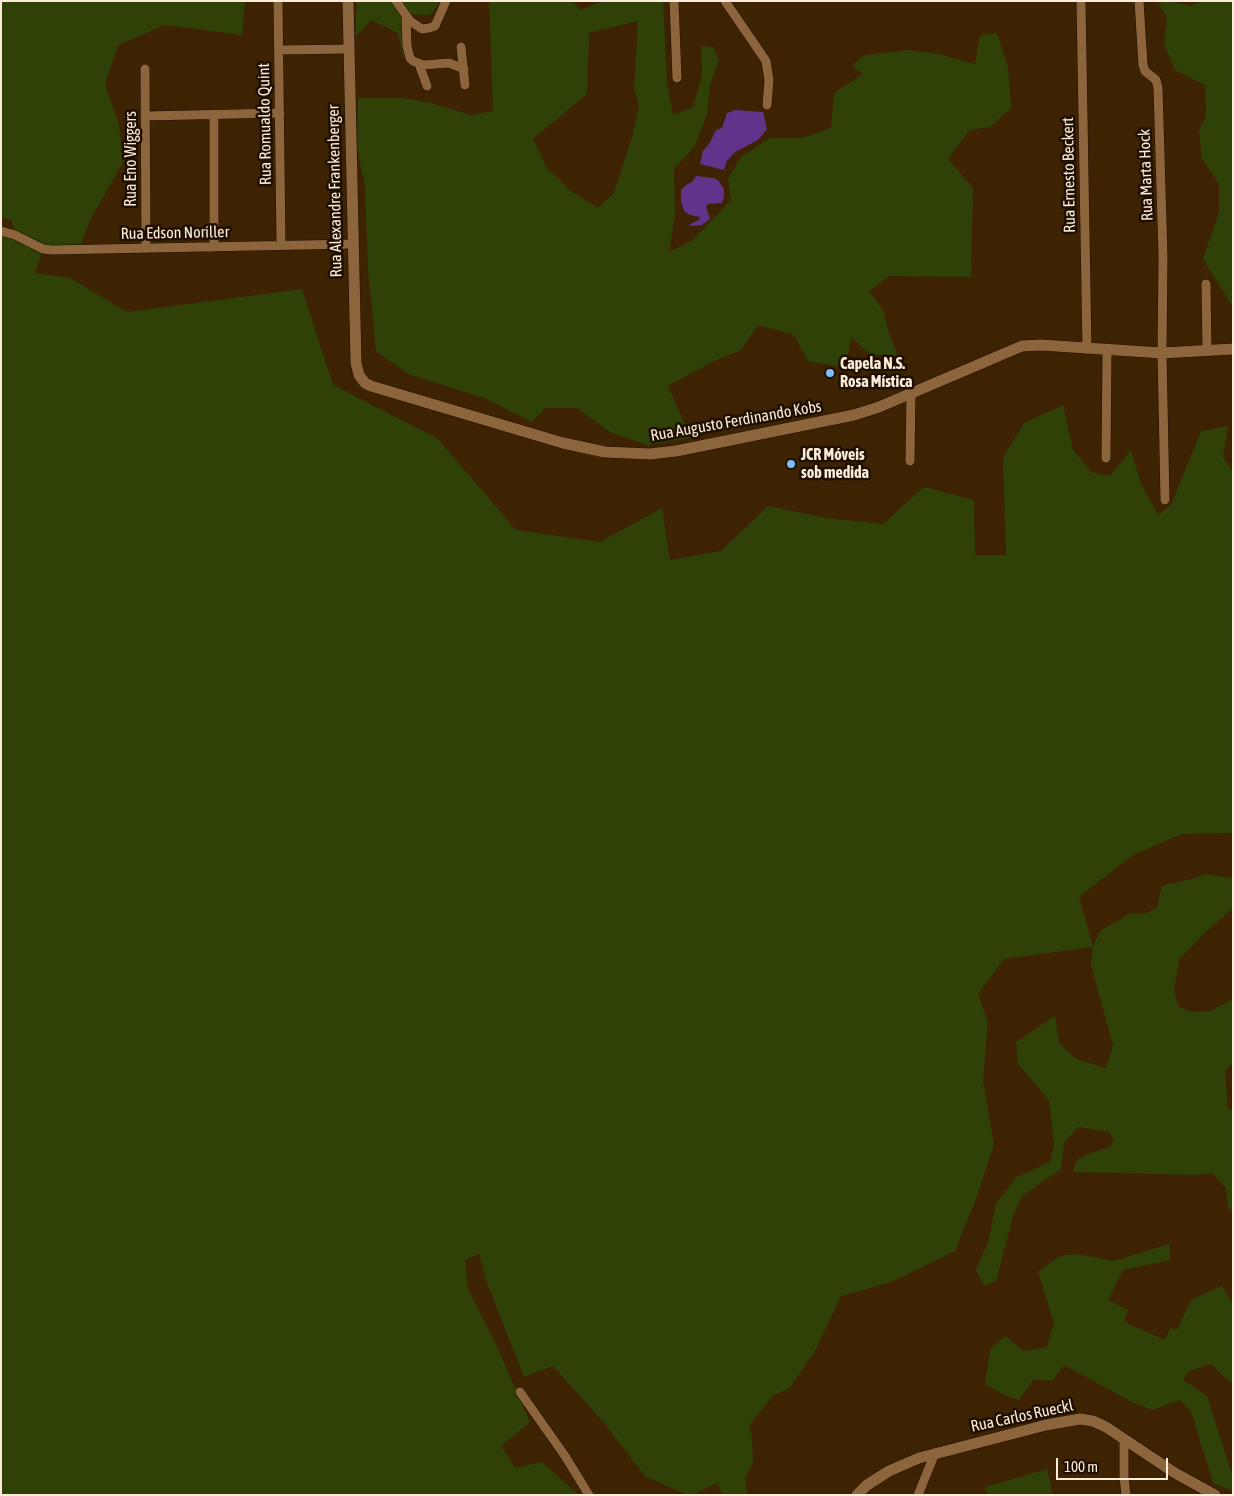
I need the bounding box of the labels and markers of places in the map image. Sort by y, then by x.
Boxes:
place label: Capela N.S. Rosa Mística [840,354,912,392]
marker: Capela N.S. Rosa Mística [824,367,836,379]
place label: JCR Móveis sob medida [801,445,869,483]
marker: JCR Móveis sob medida [785,458,797,470]

